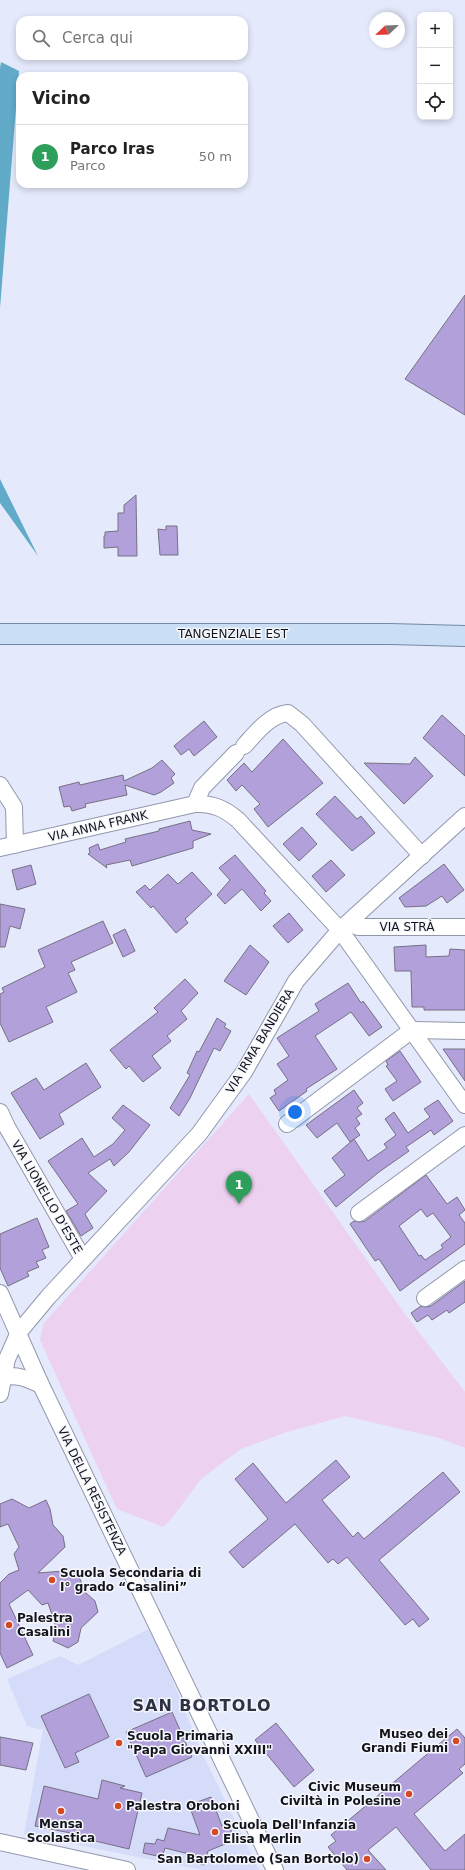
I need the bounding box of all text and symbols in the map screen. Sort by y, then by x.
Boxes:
north arrow [369,12,405,48]
map controls [417,12,453,120]
button: + [417,12,453,48]
search box [16,16,248,60]
icon: search [30,27,52,49]
text: Cerca qui [62,29,133,47]
button: − [417,48,453,84]
button: locate [417,84,453,120]
text: Vicino [32,88,90,108]
text: Parco Iras [70,140,155,158]
text: 1 [40,149,50,164]
text: 50 m [199,149,232,164]
text: Parco [70,158,105,173]
street label: TANGENZIALE EST [177,627,289,641]
street label: VIA ANNA FRANK [47,807,150,844]
street label: VIA STRÀ [380,919,435,934]
street label: VIA IRMA BANDIERA [223,985,297,1096]
your location [285,1102,305,1122]
street label: VIA LIONELLO D'ESTE [9,1138,85,1256]
pin: 1 [226,1171,252,1204]
street label: VIA DELLA RESISTENZA [55,1424,130,1558]
place label: Scuola Secondaria di I° grado “Casalini” [60,1566,201,1594]
marker: Scuola Secondaria di I° grado “Casalini” [47,1575,57,1585]
place label: Palestra Casalini [17,1611,73,1639]
marker: Palestra Casalini [4,1620,14,1630]
district label: SAN BORTOLO [132,1696,272,1715]
place label: Museo dei Grandi Fiumi [361,1727,448,1755]
place label: Scuola Primaria "Papa Giovanni XXIII" [127,1729,272,1757]
marker: Museo dei Grandi Fiumi [451,1736,461,1746]
marker: Scuola Primaria "Papa Giovanni XXIII" [114,1738,124,1748]
place label: Civic Museum Civiltà in Polesine [280,1780,401,1808]
marker: Civic Museum Civiltà in Polesine [404,1789,414,1799]
place label: Palestra Oroboni [126,1799,240,1813]
marker: Palestra Oroboni [113,1801,123,1811]
marker: Mensa Scolastica [56,1806,66,1816]
place label: Mensa Scolastica [27,1817,95,1845]
place label: Scuola Dell'Infanzia Elisa Merlin [223,1818,356,1846]
marker: Scuola Dell'Infanzia Elisa Merlin [210,1827,220,1837]
place label: San Bartolomeo (San Bortolo) [157,1852,359,1866]
marker: San Bartolomeo (San Bortolo) [362,1854,372,1864]

